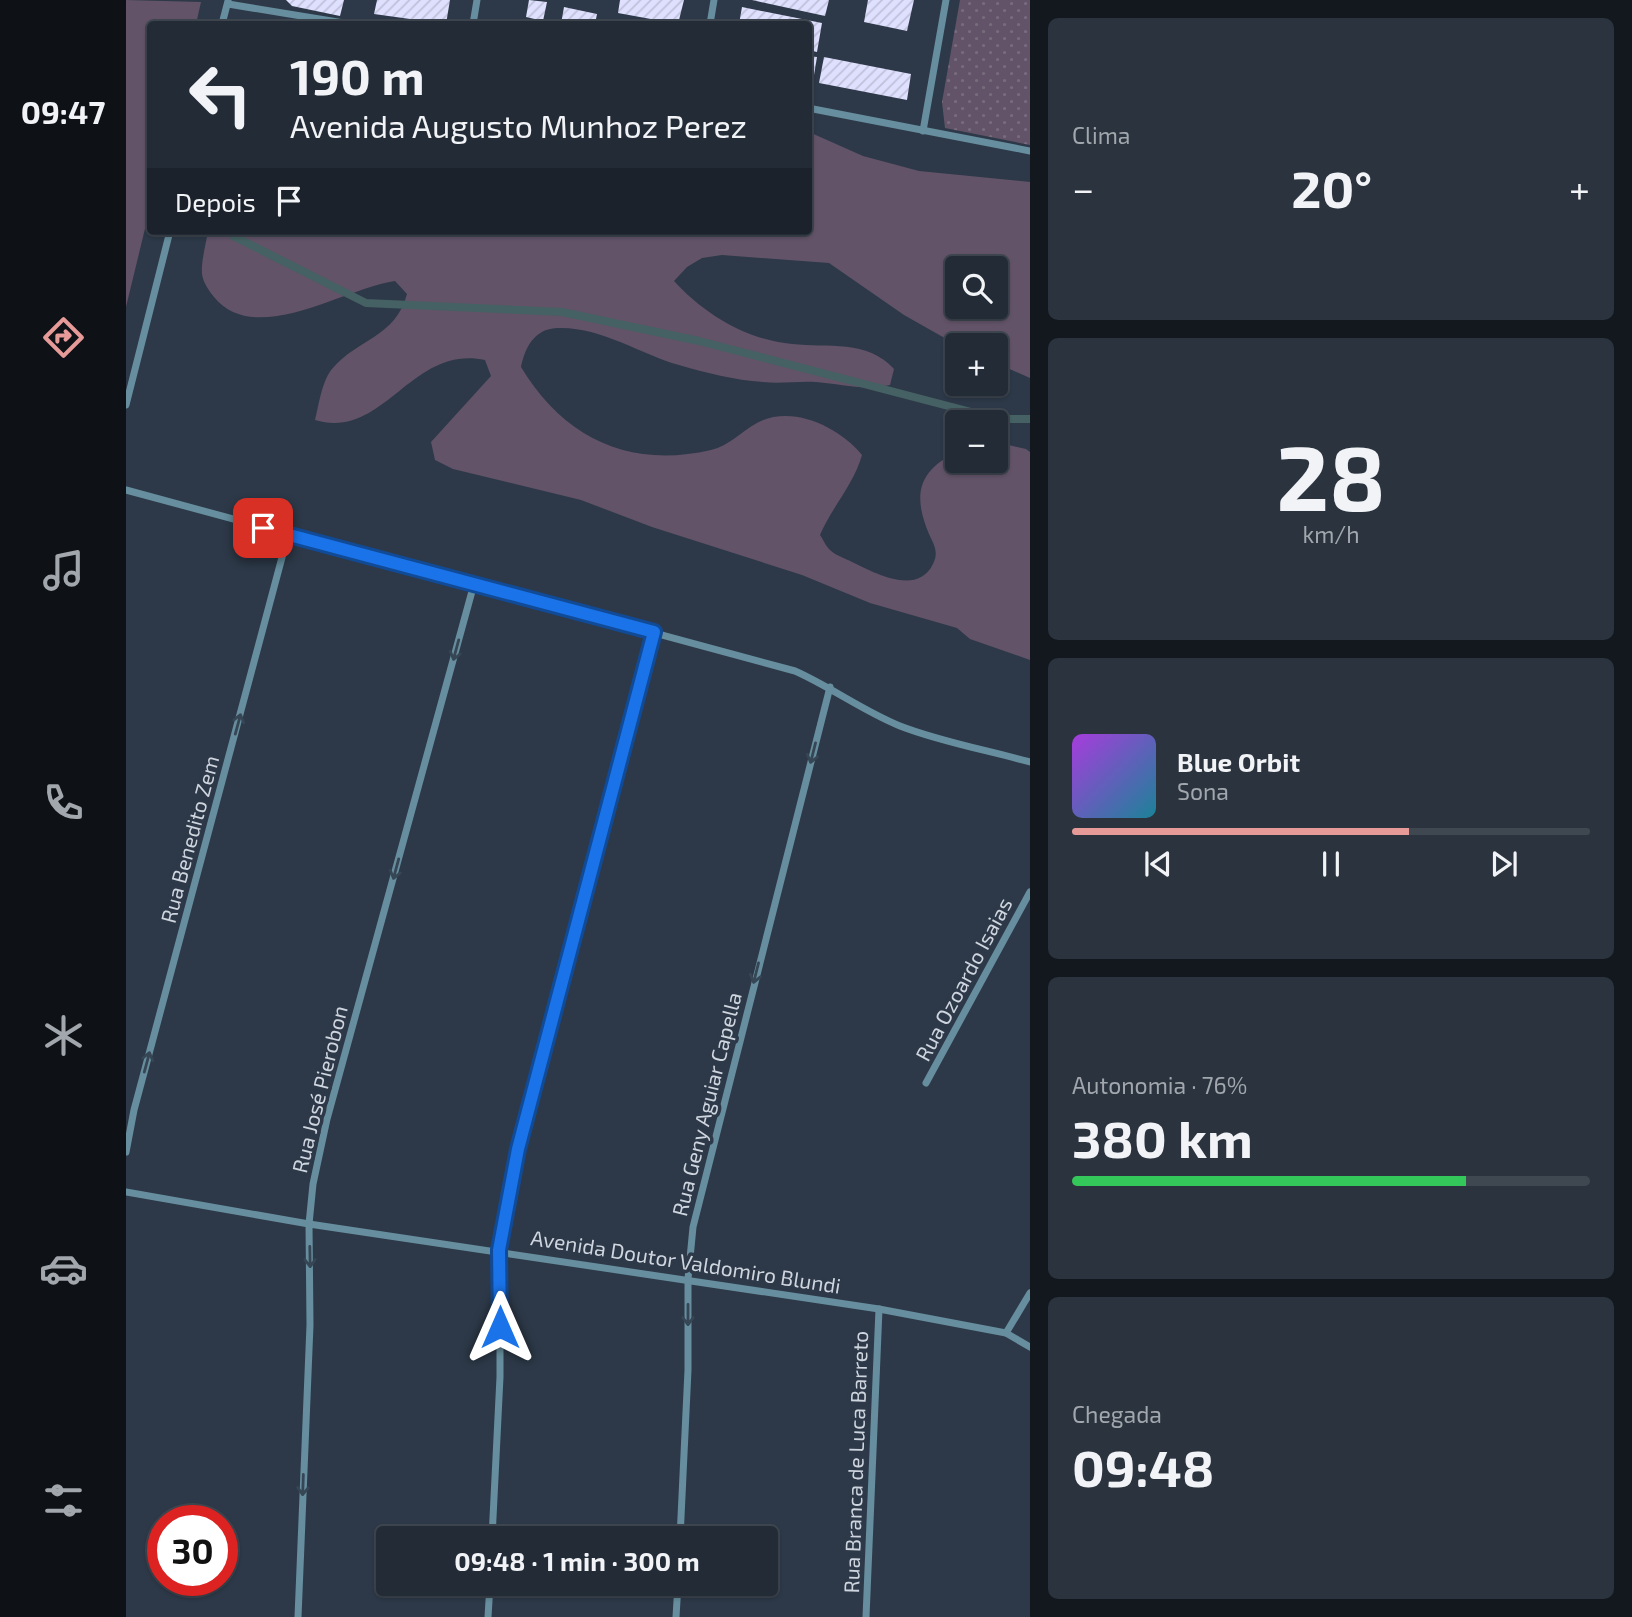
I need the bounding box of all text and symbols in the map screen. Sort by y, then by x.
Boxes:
text: 190 m [290,46,425,105]
icon: left [175,49,266,140]
text: 09:47 [21,92,105,130]
text: Avenida Augusto Munhoz Perez [290,106,747,144]
text: Clima [1072,121,1130,149]
text: 20° [1291,156,1372,218]
text: − [1072,165,1094,211]
text: + [1569,165,1590,211]
icon: arrive [270,182,308,220]
text: Depois [175,186,256,217]
map controls [945,256,1008,473]
button: search [945,256,1008,319]
icon: directions [39,313,88,362]
button: + [945,333,1008,396]
button: − [945,410,1008,473]
text: 28 [1276,420,1386,529]
pin [233,498,293,558]
icon: arrive [244,509,282,547]
text: km/h [1302,520,1360,548]
icon: music [39,546,88,595]
one-way arrow [448,639,461,661]
one-way arrow [232,713,245,736]
one-way arrow [806,741,819,764]
text: Blue Orbit [1177,746,1300,777]
street label: Rua Benedito Zem [155,753,223,925]
text: Sona [1177,777,1229,805]
icon: phone [39,778,88,827]
icon: previous [1139,845,1177,883]
icon: pause [1312,845,1350,883]
icon: next [1485,845,1523,883]
one-way arrow [388,858,401,880]
street label: Rua Ozoardo Isaias [909,893,1017,1065]
one-way arrow [749,962,762,984]
street label: Rua Geny Aguiar Capella [666,990,746,1218]
street label: Rua José Pierobon [286,1003,352,1175]
icon: climate [39,1011,88,1060]
one-way arrow [141,1051,154,1074]
text: Autonomia · 76% [1072,1071,1247,1099]
text: 380 km [1072,1106,1253,1168]
street label: Avenida Doutor Valdomiro Blundi [529,1224,843,1298]
icon: car [39,1244,88,1293]
one-way arrow [303,1246,316,1269]
position arrow [463,1290,537,1364]
one-way arrow [681,1304,695,1327]
street label: Rua Branca de Luca Barreto [838,1330,872,1594]
text: Chegada [1072,1400,1162,1428]
text: 09:48 [1072,1435,1214,1497]
one-way arrow [297,1473,310,1496]
icon: filters [39,1476,88,1525]
speed limit sign: 30 [147,1505,238,1596]
text: 09:48 · 1 min · 300 m [454,1545,700,1576]

